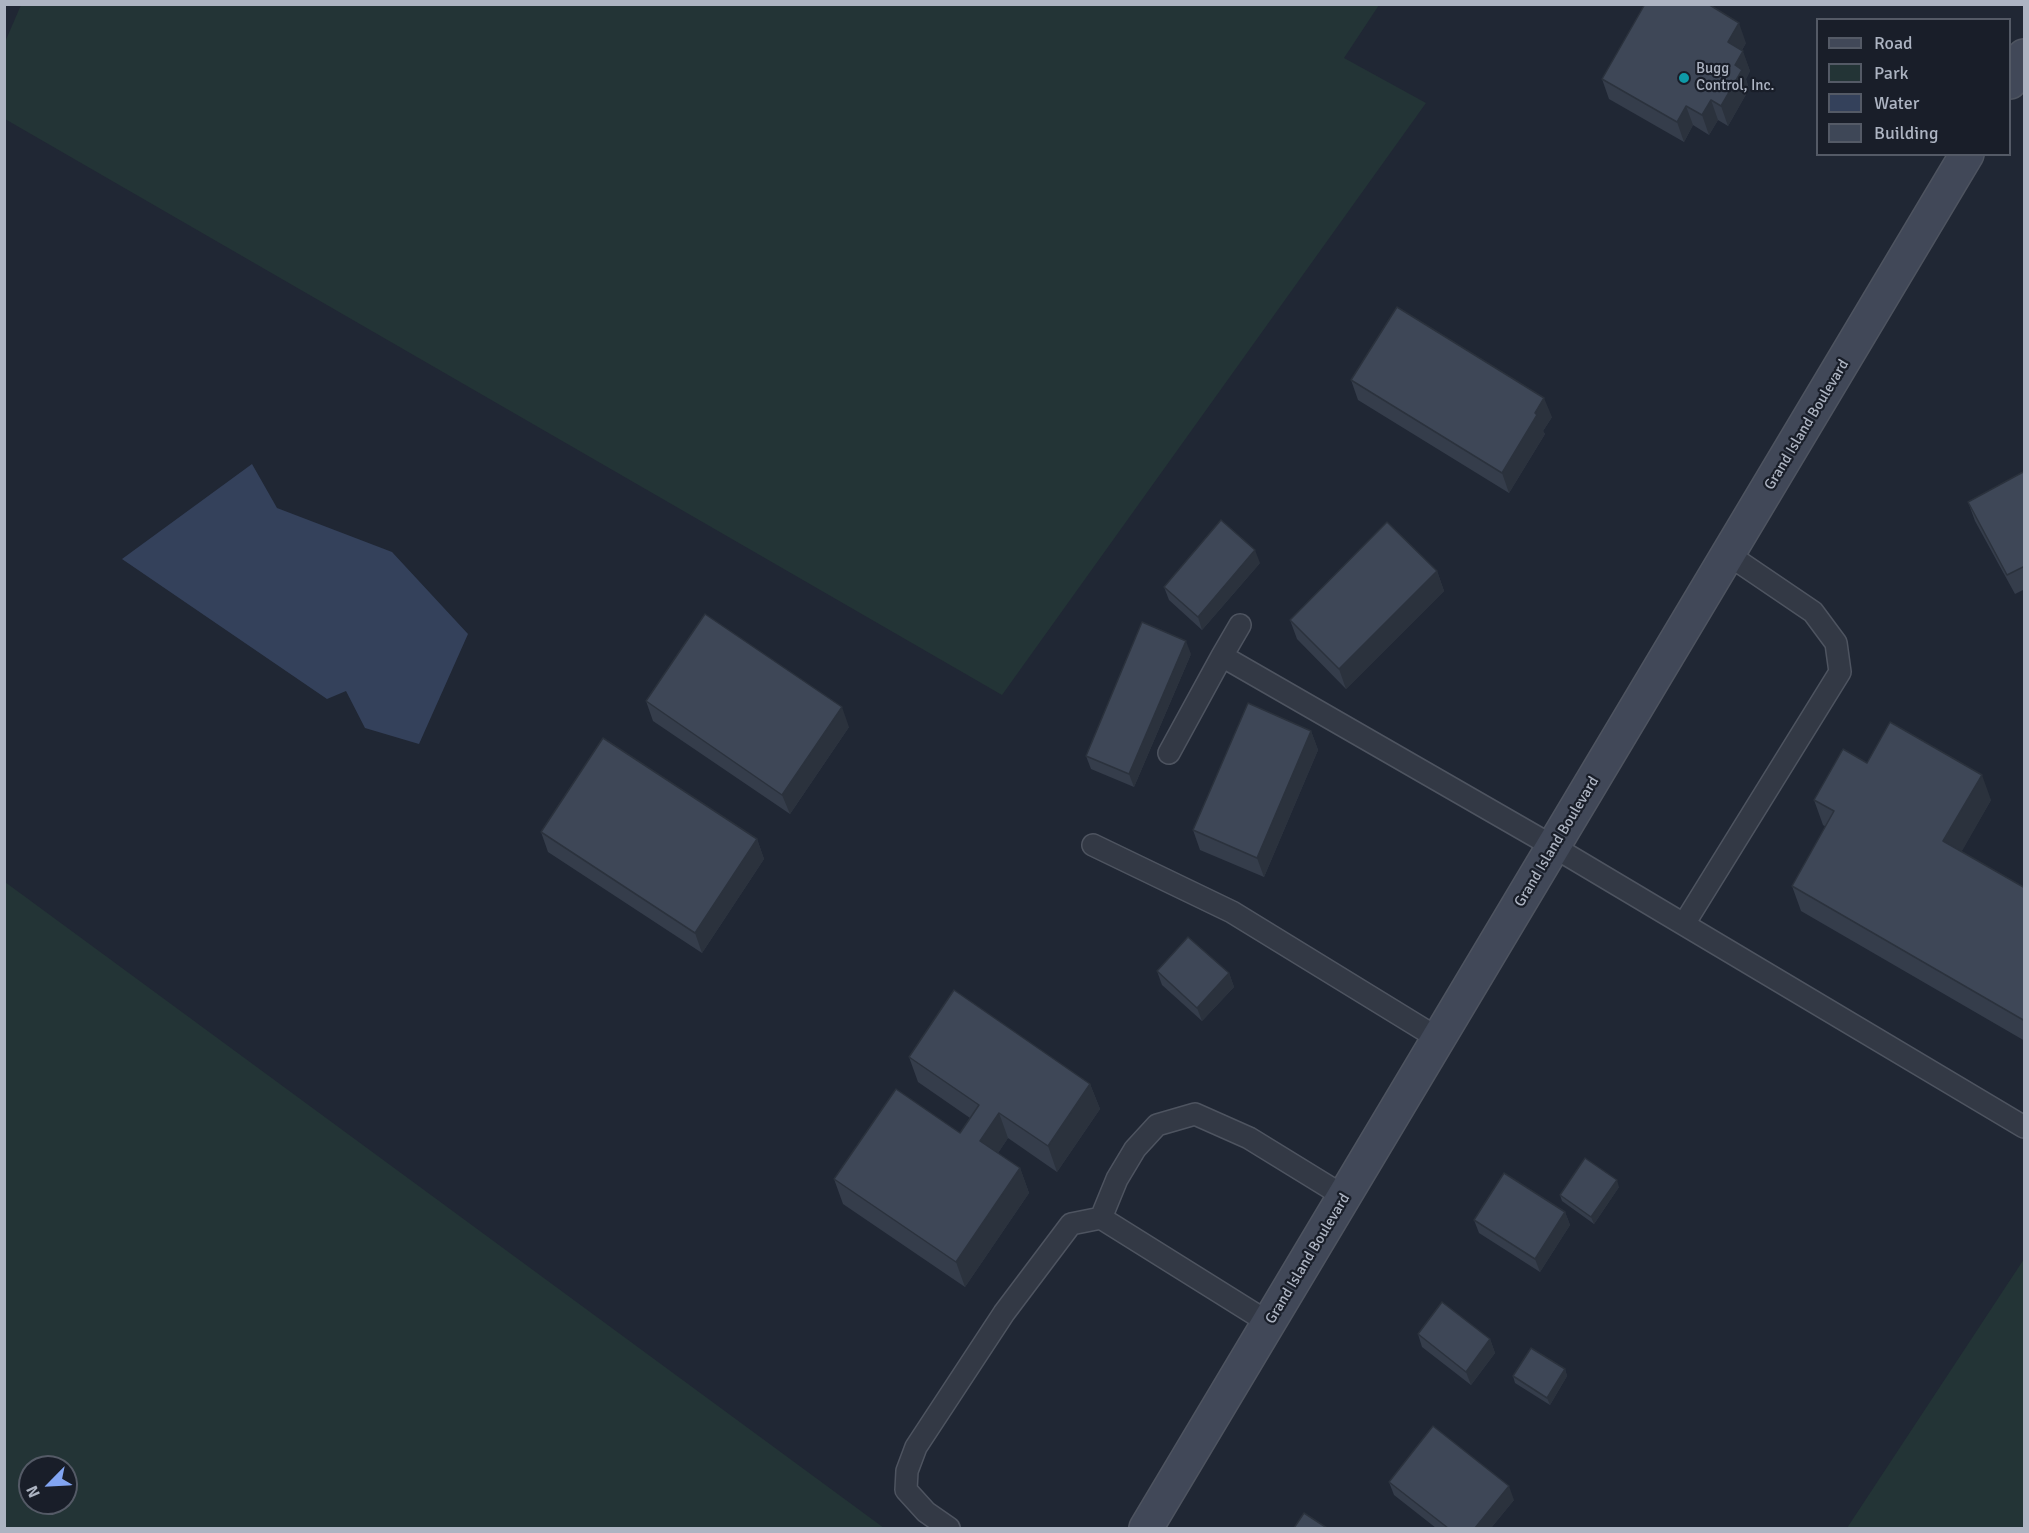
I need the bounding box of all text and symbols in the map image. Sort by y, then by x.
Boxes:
legend [1816,18,2011,156]
text: Road [1874,32,1913,54]
place label: Bugg Control, Inc. [1696,60,1775,95]
text: Park [1874,62,1909,84]
marker: Bugg Control, Inc. [1677,71,1691,85]
text: Water [1874,92,1919,114]
text: Building [1874,122,1938,144]
street label: Grand Island Boulevard [1761,357,1853,493]
street label: Grand Island Boulevard [1511,774,1603,910]
street label: Grand Island Boulevard [1262,1191,1354,1327]
north arrow [18,1455,78,1515]
text: N [22,1482,45,1501]

